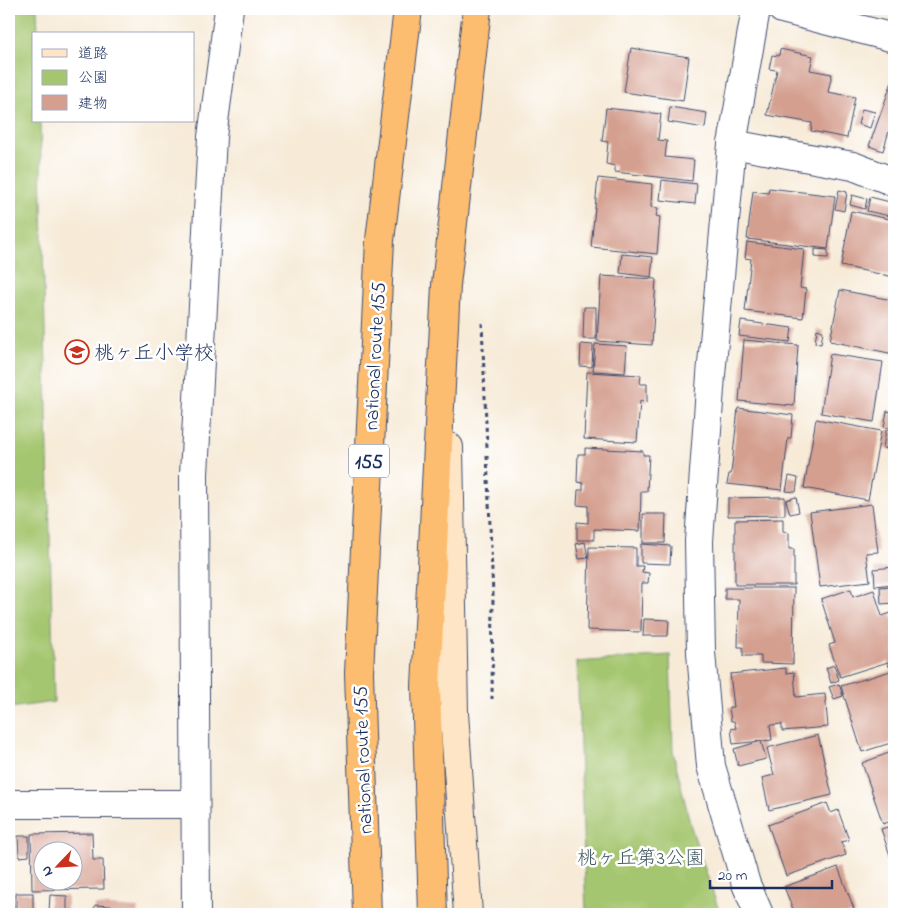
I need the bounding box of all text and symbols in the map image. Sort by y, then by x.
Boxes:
legend [32,32,195,122]
text: 道路 [78,43,108,65]
text: 公園 [78,67,108,89]
text: 建物 [78,93,108,115]
street label: national route 155 [358,281,395,431]
school or university icon: 桃ヶ丘小学校 [64,339,90,365]
place label: 桃ヶ丘小学校 [94,340,214,369]
road number: 155 [349,444,389,478]
street label: national route 155 [347,685,382,835]
north arrow [32,840,82,890]
park label: 桃ヶ丘第3公園 [577,845,705,874]
scale bar [710,858,833,890]
text: N [36,862,59,880]
text: 20 m [718,865,748,887]

